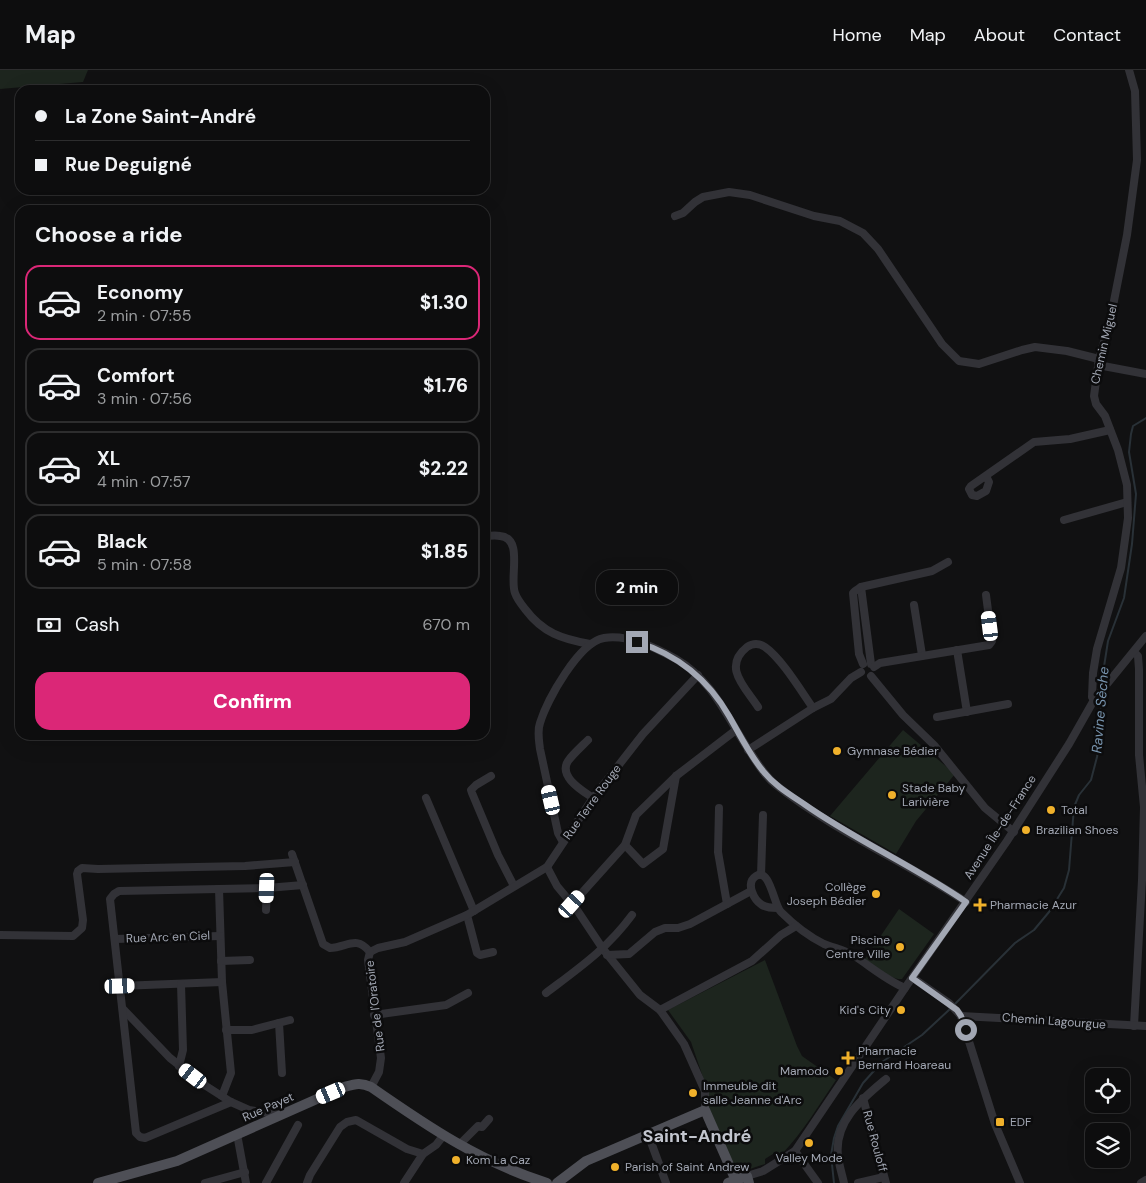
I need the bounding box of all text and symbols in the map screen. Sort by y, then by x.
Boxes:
text: Map [25,19,76,50]
text: Home [832,23,882,47]
text: Map [910,23,946,47]
text: About [974,23,1025,47]
text: Contact [1053,23,1121,47]
text: La Zone Saint-André [65,104,256,129]
text: Rue Deguigné [65,152,192,177]
text: Choose a ride [35,220,183,249]
icon: car [37,280,82,325]
text: Economy [97,280,184,305]
text: $1.30 [420,290,468,315]
street label: Chemin Miguel [1087,302,1121,386]
text: 2 min · 07:55 [97,305,191,326]
icon: car [37,363,82,408]
text: Comfort [97,363,175,388]
text: $1.76 [423,373,468,398]
text: 3 min · 07:56 [97,388,192,409]
icon: car [37,446,82,491]
text: XL [97,446,120,471]
text: $2.22 [419,456,468,481]
text: 4 min · 07:57 [97,471,190,492]
icon: car [37,529,82,574]
text: Black [97,529,148,554]
text: $1.85 [421,539,468,564]
text: 5 min · 07:58 [97,554,192,575]
callout: 2 min [596,570,678,604]
text: 2 min [616,577,658,598]
car [980,610,999,642]
icon: cash [35,611,63,639]
text: Cash [75,612,119,637]
text: 670 m [423,614,470,635]
route end [626,631,648,653]
water label: Ravine Sèche [1087,666,1113,754]
button: Confirm [35,672,470,730]
place label: Gymnase Bédier [847,743,939,759]
marker: Gymnase Bédier [831,745,843,757]
street label: Rue Terre Rouge [559,761,625,843]
street label: Avenue Île-de-France [960,772,1040,882]
place label: Stade Baby Larivière [902,780,966,810]
car [540,784,561,816]
marker: Stade Baby Larivière [886,789,898,801]
place label: Total [1061,802,1087,818]
marker: Total [1045,804,1057,816]
place label: Brazilian Shoes [1036,822,1119,838]
marker: Brazilian Shoes [1020,824,1032,836]
car [258,873,275,903]
place label: Collège Joseph Bédier [787,879,867,909]
car [556,888,587,920]
marker: Collège Joseph Bédier [870,888,882,900]
place label: Pharmacie Azur [990,897,1077,913]
marker: Pharmacie Azur [974,899,986,911]
street label: Rue Arc en Ciel [126,928,210,946]
place label: Piscine Centre Ville [826,932,890,962]
marker: Piscine Centre Ville [894,941,906,953]
street label: Rue de l'Oratoire [361,959,389,1053]
car [104,978,135,994]
place label: Kid's City [840,1002,891,1018]
marker: Kid's City [895,1004,907,1016]
street label: Chemin Lagourgue [1002,1009,1107,1033]
route start [955,1019,977,1041]
place label: Pharmacie Bernard Hoareau [858,1043,951,1073]
marker: Pharmacie Bernard Hoareau [842,1052,854,1064]
car [176,1061,209,1091]
place label: Mamodo [780,1063,829,1079]
marker: Mamodo [833,1065,845,1077]
map controls [1085,1068,1130,1168]
button: locate [1085,1068,1130,1113]
place label: Immeuble dit salle Jeanne d'Arc [703,1078,802,1108]
car [314,1080,347,1106]
marker: Immeuble dit salle Jeanne d'Arc [687,1087,699,1099]
street label: Rue Payet [240,1088,296,1125]
street label: Rue Rouloff [859,1109,891,1173]
place label: EDF [1010,1114,1032,1130]
marker: EDF [994,1116,1006,1128]
button: layers [1085,1123,1130,1168]
district label: Saint-André [643,1124,752,1148]
marker: Valley Mode [803,1137,815,1149]
place label: Valley Mode [775,1150,843,1166]
place label: Kom La Caz [466,1152,530,1168]
marker: Kom La Caz [450,1154,462,1166]
place label: Parish of Saint Andrew [625,1159,750,1175]
marker: Parish of Saint Andrew [609,1161,621,1173]

